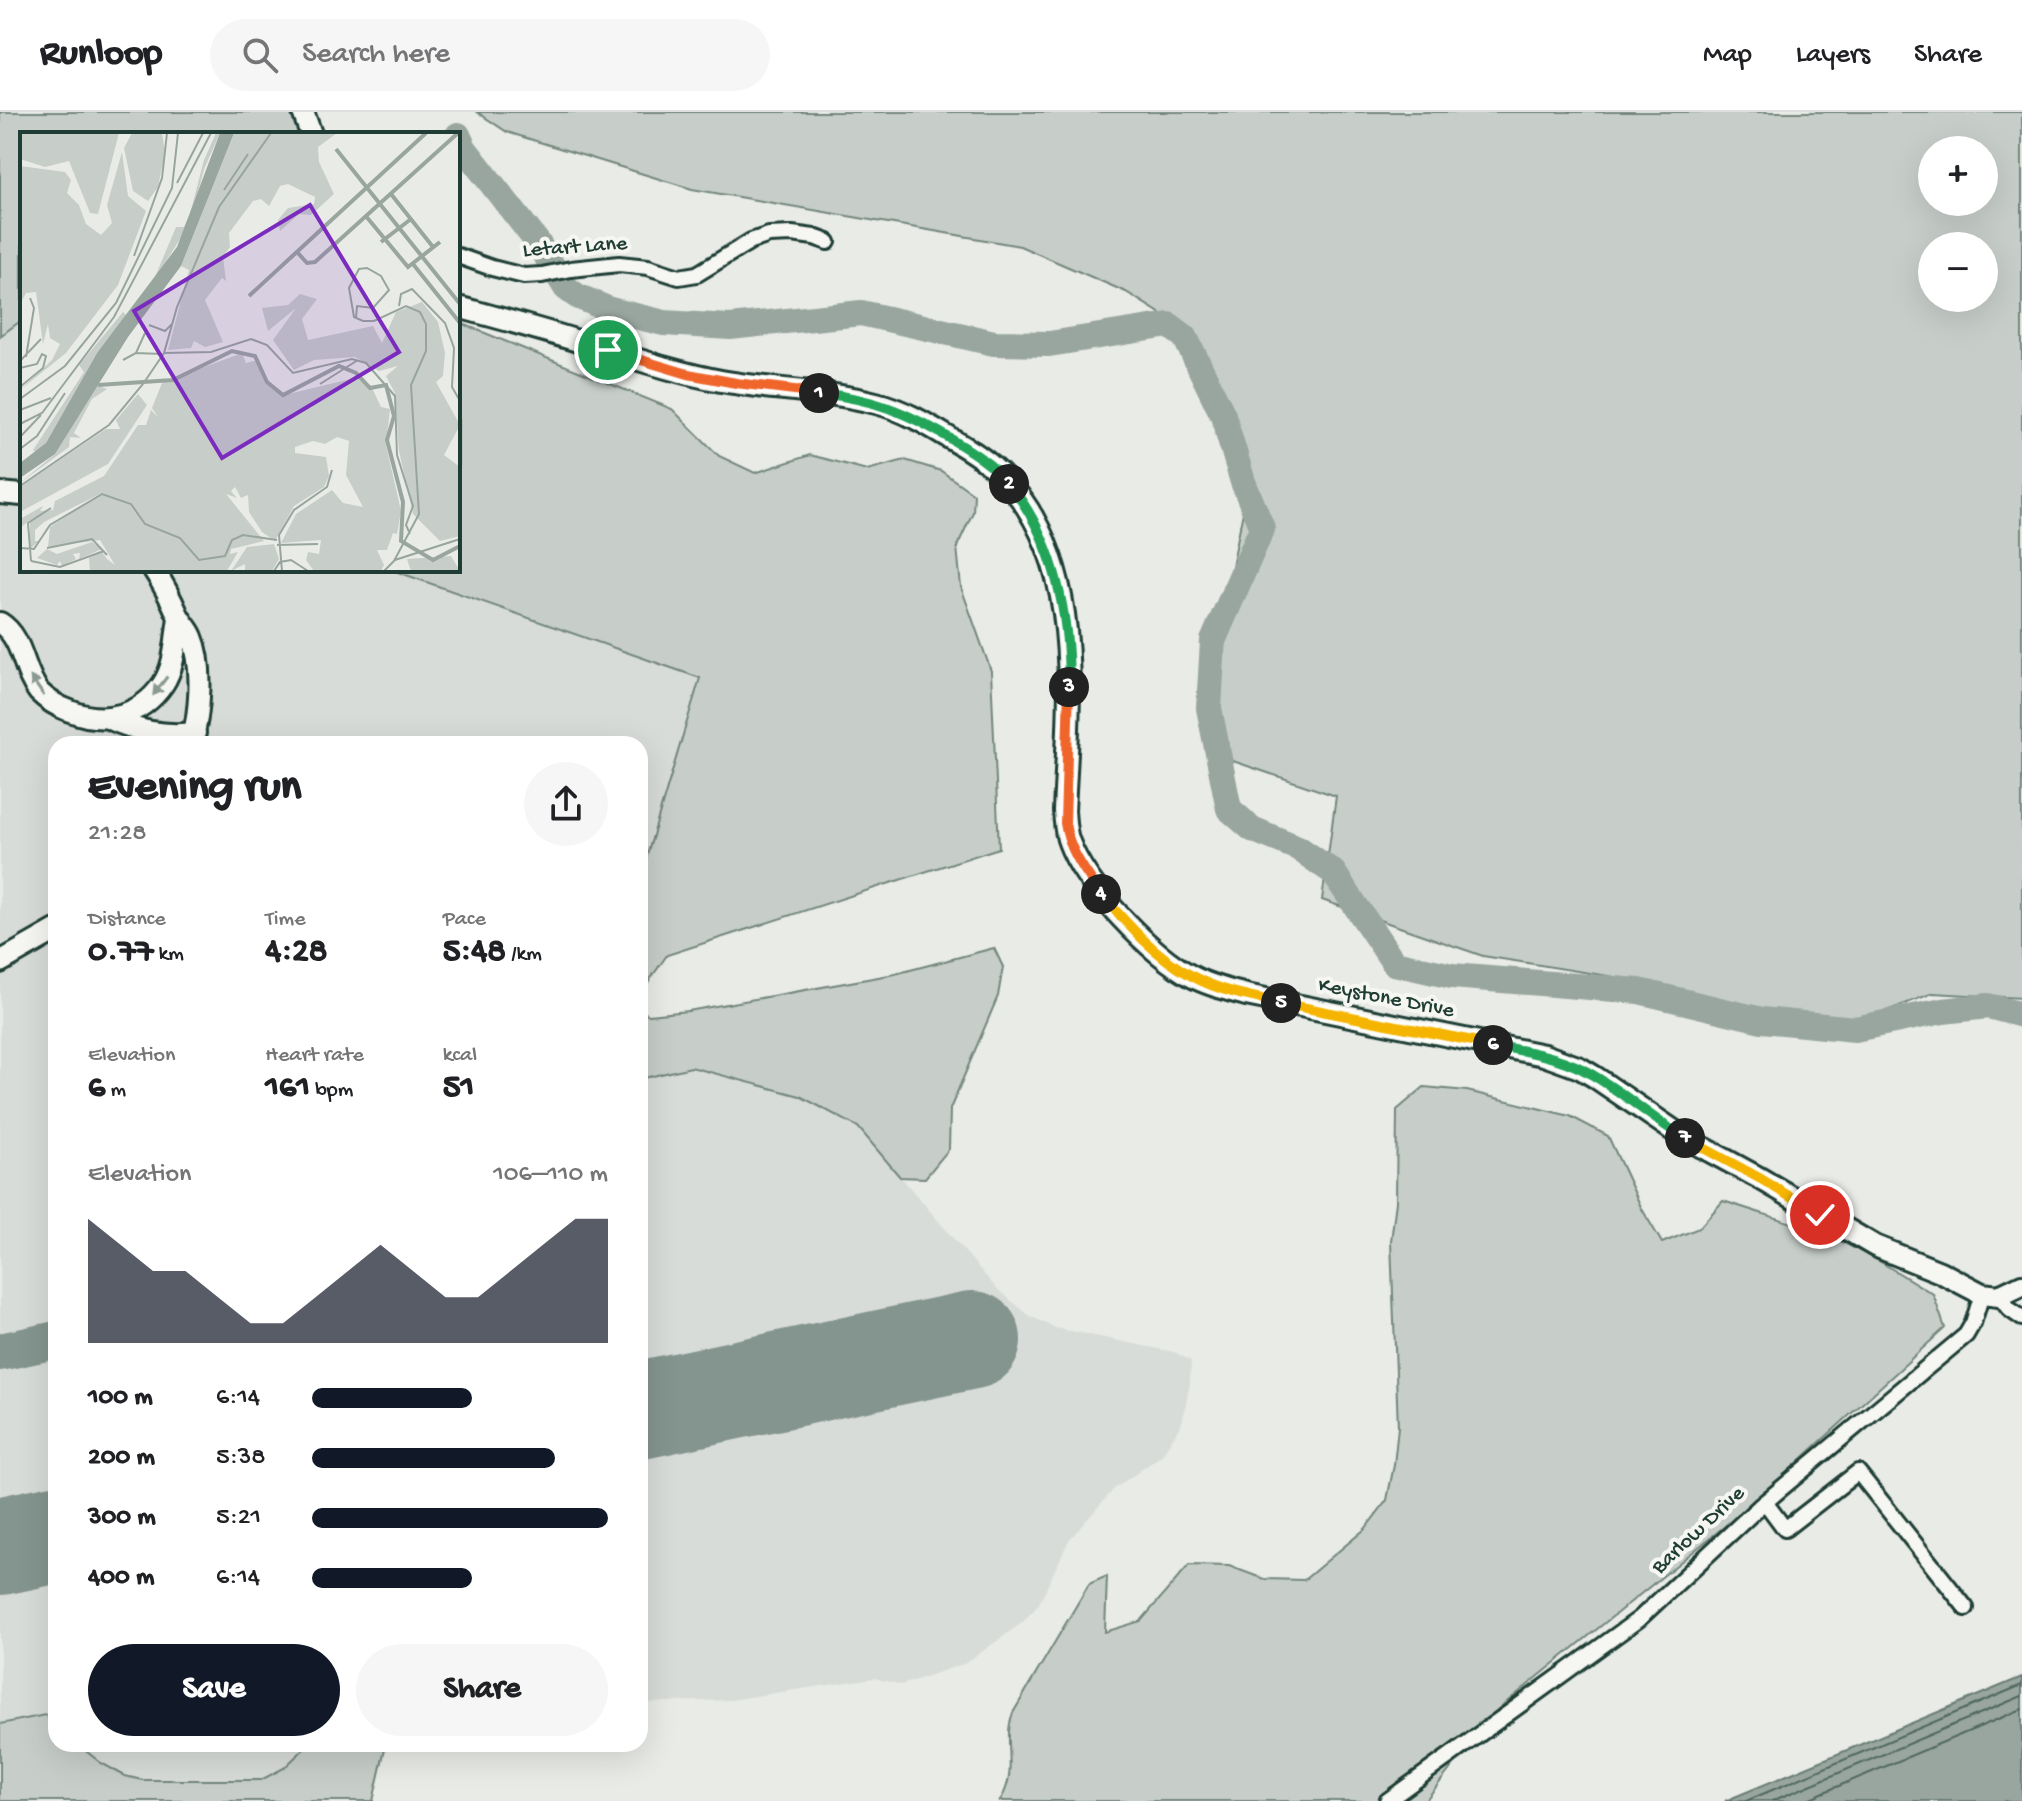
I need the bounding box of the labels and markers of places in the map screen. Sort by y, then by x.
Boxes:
pin [574,316,642,384]
pin: 1 [799,373,839,413]
pin: 2 [989,464,1029,504]
pin: 3 [1049,667,1089,707]
pin: 4 [1081,874,1121,914]
pin: 5 [1261,983,1301,1023]
pin: 6 [1473,1025,1513,1065]
pin: 7 [1665,1118,1705,1158]
pin [1786,1181,1854,1249]

